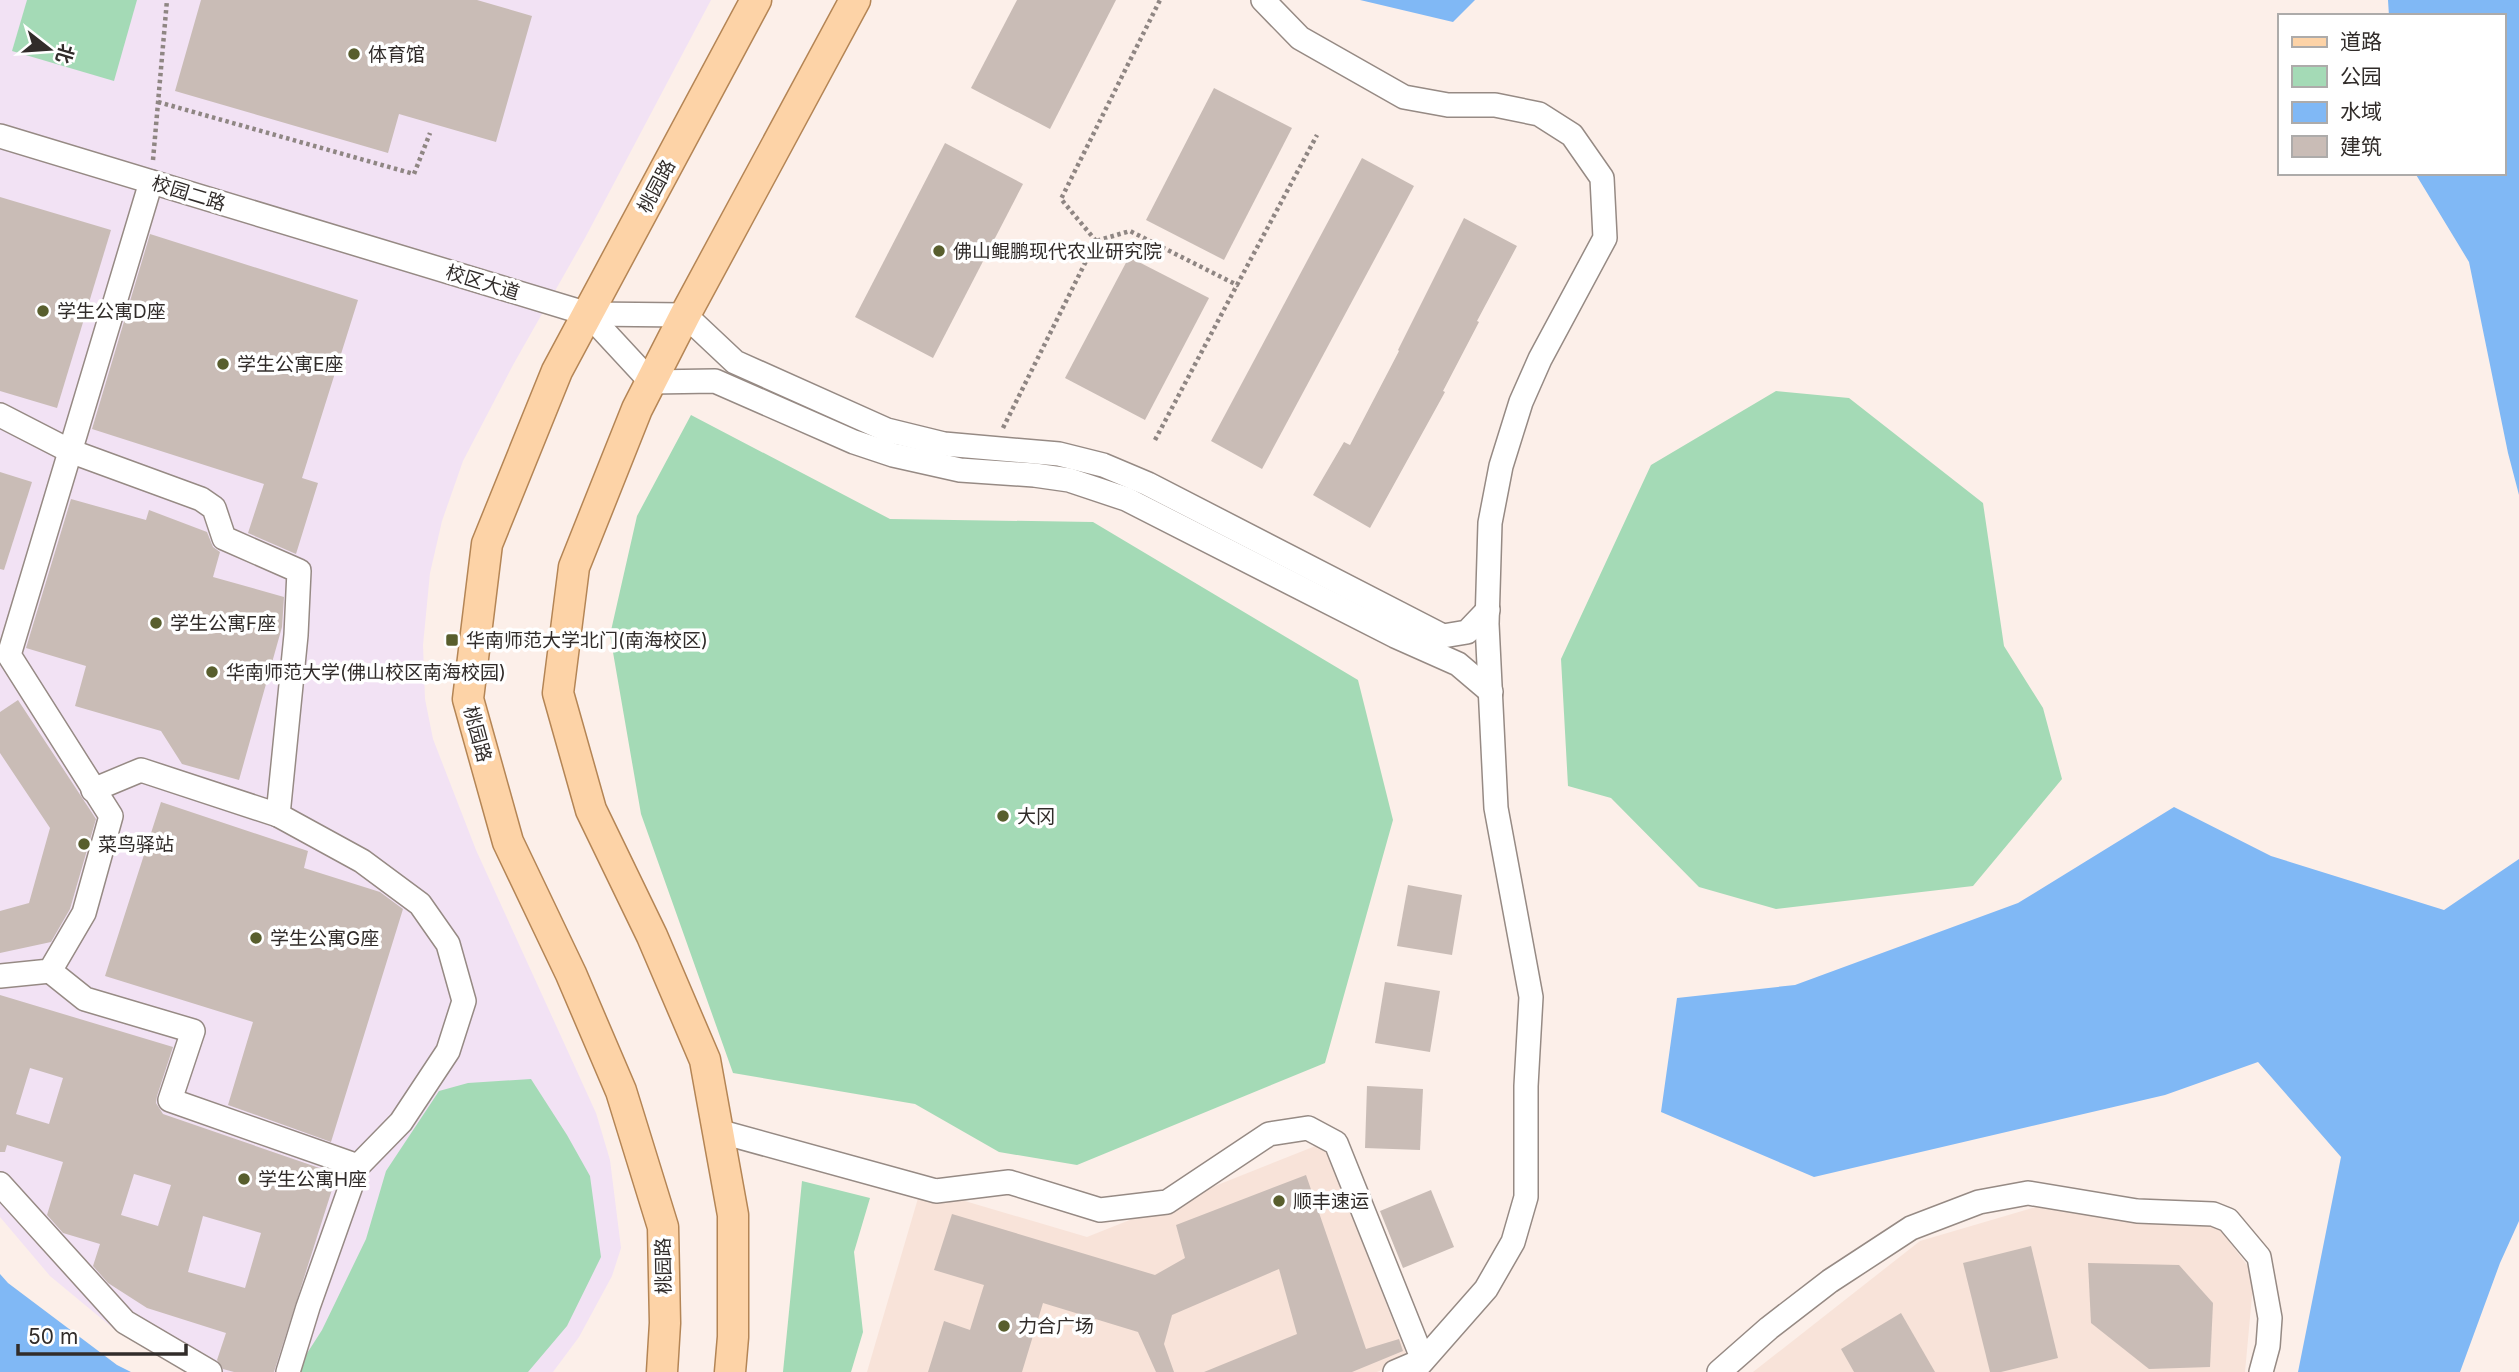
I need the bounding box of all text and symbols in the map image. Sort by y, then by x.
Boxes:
north arrow [14,14,84,84]
legend [2278,14,2505,175]
text: 道路 [2340,29,2382,54]
text: 北 [51,41,79,66]
place label: 体育馆 [368,43,425,66]
marker: 体育馆 [346,46,362,62]
text: 公园 [2340,64,2382,89]
text: 水域 [2340,99,2382,124]
text: 建筑 [2340,134,2382,159]
street label: 桃园路 [633,156,680,217]
street label: 校园二路 [149,171,229,216]
place label: 佛山鲲鹏现代农业研究院 [953,240,1162,263]
marker: 佛山鲲鹏现代农业研究院 [931,243,947,259]
street label: 校区大道 [443,260,523,305]
place label: 学生公寓D座 [57,300,166,323]
marker: 学生公寓D座 [35,303,51,319]
place label: 学生公寓E座 [237,353,343,376]
marker: 学生公寓E座 [215,356,231,372]
place label: 学生公寓F座 [170,612,276,635]
marker: 学生公寓F座 [148,615,164,631]
place label: 华南师范大学北门(南海校区) [466,629,708,652]
marker: 华南师范大学北门(南海校区) [444,632,460,648]
place label: 华南师范大学(佛山校区南海校园) [226,661,506,684]
marker: 华南师范大学(佛山校区南海校园) [204,664,220,680]
street label: 桃园路 [459,704,496,765]
place label: 大冈 [1017,805,1055,828]
marker: 大冈 [995,808,1011,824]
place label: 菜鸟驿站 [98,833,174,856]
marker: 菜鸟驿站 [76,836,92,852]
place label: 学生公寓G座 [270,927,379,950]
marker: 学生公寓G座 [248,930,264,946]
place label: 学生公寓H座 [258,1168,367,1191]
marker: 学生公寓H座 [236,1171,252,1187]
place label: 顺丰速运 [1293,1190,1369,1213]
marker: 顺丰速运 [1271,1193,1287,1209]
street label: 桃园路 [652,1237,675,1295]
scale bar [18,1312,186,1356]
place label: 力合广场 [1018,1315,1094,1338]
marker: 力合广场 [996,1318,1012,1334]
text: 50 m [28,1324,78,1349]

